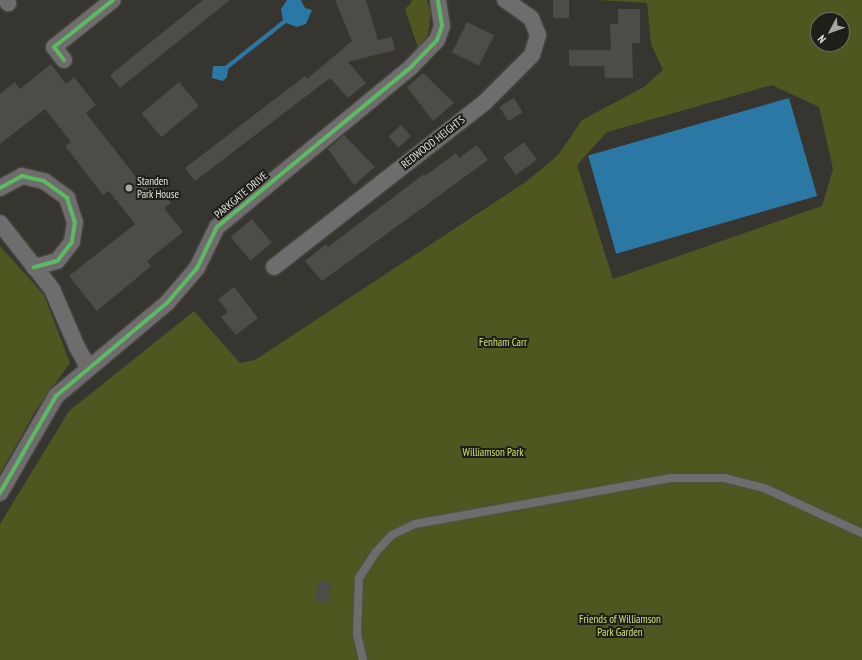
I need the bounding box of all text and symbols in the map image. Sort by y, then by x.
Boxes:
north arrow [810,12,850,52]
text: N [814,32,829,46]
street label: REDWOOD HEIGHTS [399,113,467,171]
street label: PARKGATE DRIVE [212,169,270,221]
place label: Standen Park House [137,175,179,201]
marker: Standen Park House [124,183,134,193]
park label: Fenham Carr [479,335,527,349]
park label: Williamson Park [463,445,523,459]
park label: Friends of Williamson Park Garden [579,613,661,639]

